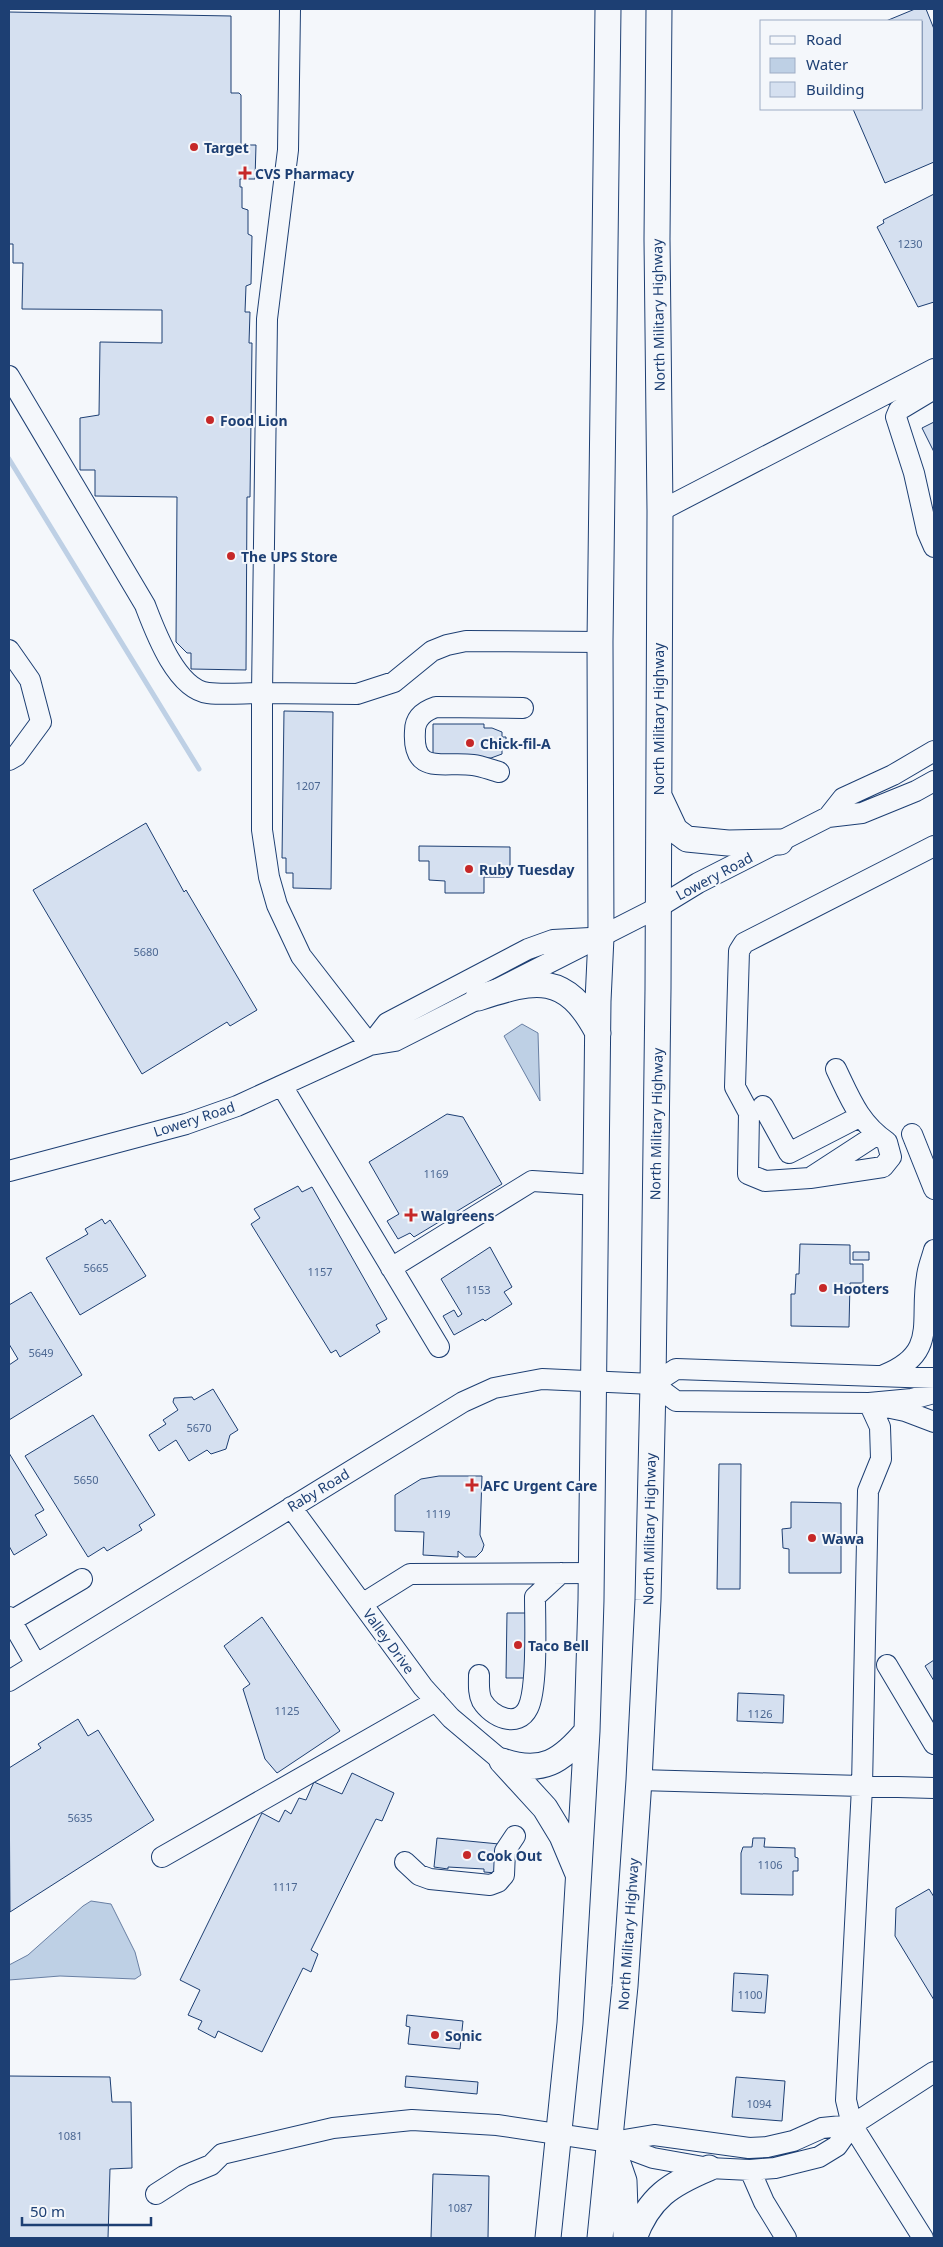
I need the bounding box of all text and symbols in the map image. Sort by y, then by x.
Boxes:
legend [760,20,923,110]
text: Road [806,29,842,49]
text: Water [806,54,848,74]
text: Building [806,79,864,99]
place label: Target [204,138,249,157]
marker: Target [188,141,200,153]
place label: CVS Pharmacy [255,164,354,183]
marker: CVS Pharmacy [239,167,251,179]
house number: 1230 [897,236,923,251]
street label: North Military Highway [647,238,669,391]
place label: Food Lion [220,411,288,430]
marker: Food Lion [204,414,216,426]
place label: The UPS Store [241,547,338,566]
marker: The UPS Store [225,550,237,562]
street label: North Military Highway [649,642,668,795]
place label: Chick-fil-A [480,734,551,753]
marker: Chick-fil-A [464,737,476,749]
house number: 1207 [295,778,321,793]
street label: Lowery Road [672,848,756,904]
place label: Ruby Tuesday [479,860,575,879]
marker: Ruby Tuesday [463,863,475,875]
house number: 5680 [133,944,159,959]
street label: North Military Highway [645,1047,667,1200]
street label: Lowery Road [151,1097,237,1141]
house number: 1169 [423,1166,449,1181]
place label: Walgreens [421,1206,495,1225]
marker: Walgreens [405,1209,417,1221]
house number: 5665 [83,1260,109,1275]
house number: 1157 [307,1264,333,1279]
place label: Hooters [833,1279,889,1298]
house number: 1153 [465,1282,491,1297]
marker: Hooters [817,1282,829,1294]
house number: 5649 [28,1345,54,1360]
house number: 5670 [186,1420,212,1435]
street label: North Military Highway [638,1452,660,1605]
street label: Raby Road [283,1464,353,1516]
house number: 5650 [73,1472,99,1487]
place label: AFC Urgent Care [483,1476,597,1495]
marker: AFC Urgent Care [465,1478,479,1492]
house number: 1119 [425,1506,451,1521]
place label: Wawa [822,1529,864,1548]
marker: Wawa [806,1532,818,1544]
street label: Valley Drive [359,1605,419,1677]
place label: Taco Bell [528,1636,589,1655]
marker: Taco Bell [512,1639,524,1651]
house number: 1125 [274,1703,300,1718]
house number: 1126 [747,1706,773,1721]
house number: 5635 [67,1810,93,1825]
place label: Cook Out [477,1846,542,1865]
marker: Cook Out [461,1849,473,1861]
street label: North Military Highway [613,1856,643,2011]
house number: 1106 [757,1857,783,1872]
house number: 1117 [272,1879,298,1894]
house number: 1100 [737,1987,763,2002]
place label: Sonic [445,2026,482,2045]
marker: Sonic [429,2029,441,2041]
house number: 1094 [746,2096,772,2111]
house number: 1081 [57,2128,83,2143]
scale bar [22,2194,151,2226]
house number: 1087 [447,2200,473,2215]
text: 50 m [30,2201,65,2221]

